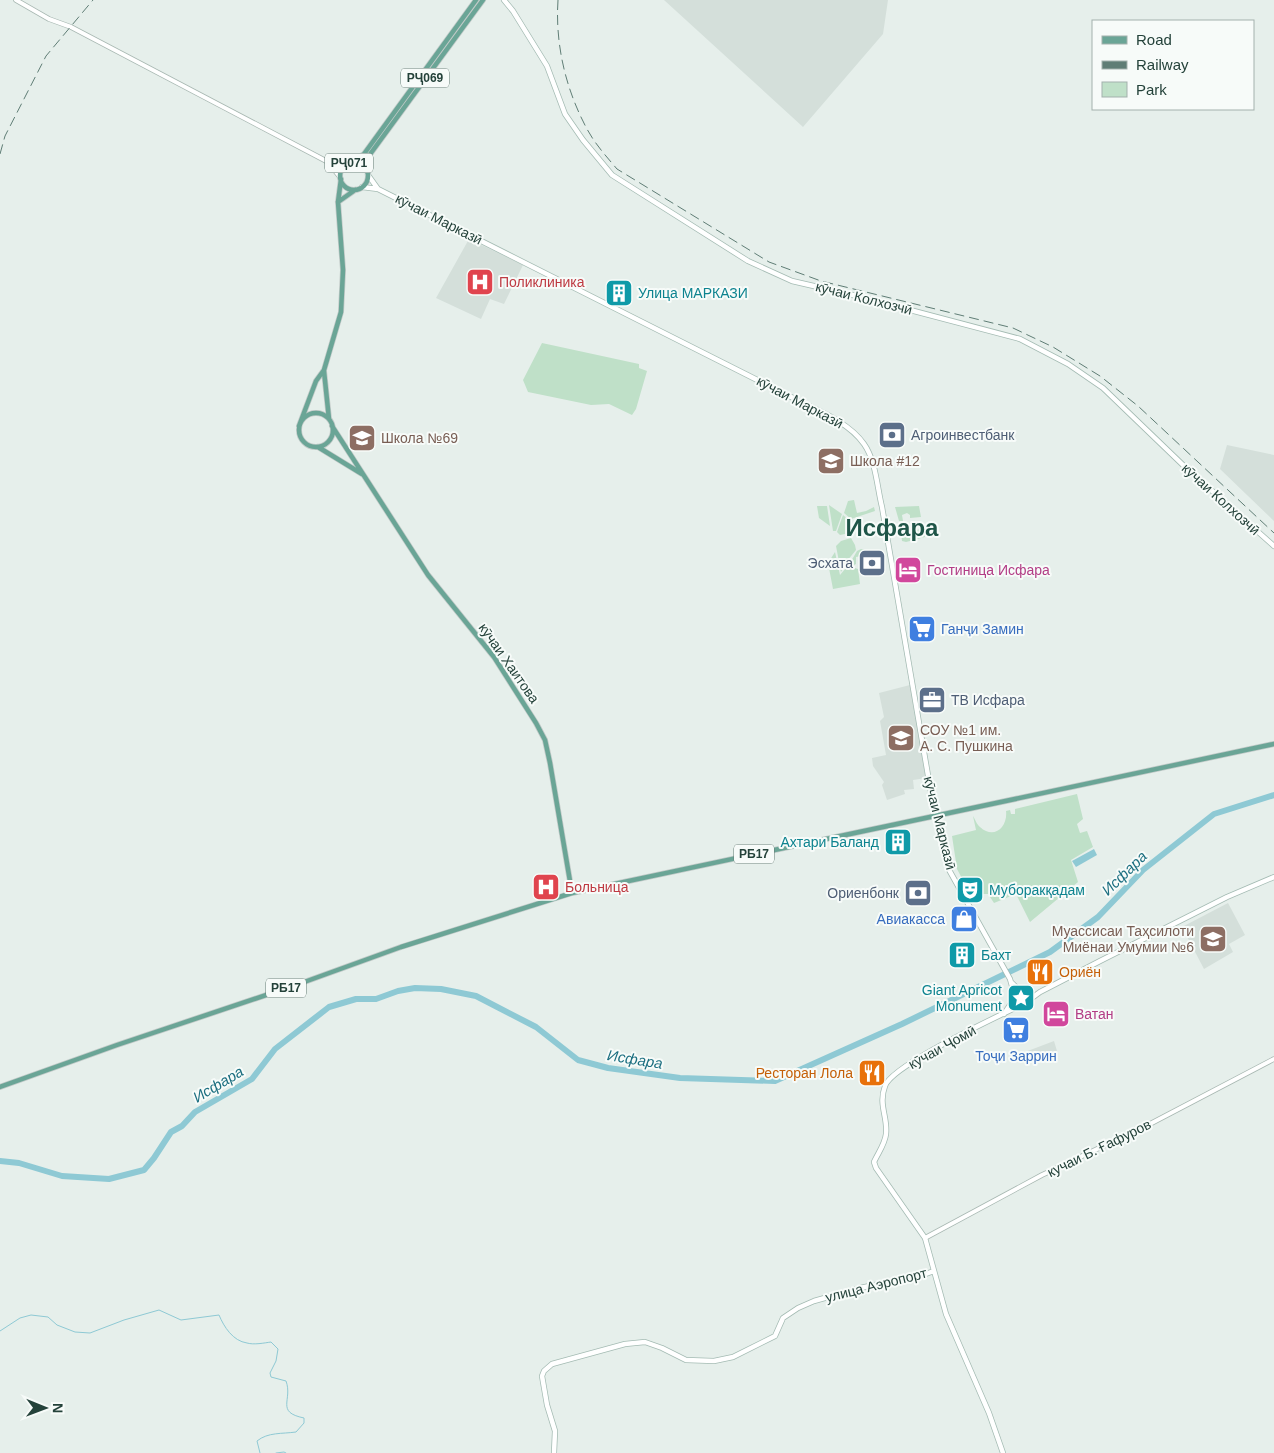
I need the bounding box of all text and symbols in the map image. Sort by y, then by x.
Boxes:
legend [1092,20,1254,110]
text: Road [1136,31,1172,48]
text: Railway [1136,56,1189,73]
road number: РҶ069 [401,68,449,88]
text: Park [1136,81,1167,98]
road number: РҶ071 [325,154,373,172]
street label: кӯчаи Марказӣ [393,190,485,248]
hospital icon: Поликлиника [465,267,495,297]
place label: Поликлиника [499,274,585,290]
building icon: Улица МАРКАЗИ [604,278,634,308]
street label: кӯчаи Колхозчӣ [814,278,914,318]
place label: Улица МАРКАЗИ [638,285,748,301]
street label: кӯчаи Марказӣ [754,372,846,432]
bank icon: Агроинвестбанк [877,420,907,450]
school or university icon: Школа №69 [347,423,377,453]
place label: Агроинвестбанк [911,427,1015,443]
place label: Школа №69 [381,430,458,446]
school or university icon: Школа #12 [816,446,846,476]
place label: Школа #12 [850,453,920,469]
street label: кӯчаи Колхозчӣ [1179,460,1263,538]
district label: Исфара [846,514,939,541]
bank icon: Эсхата [857,548,887,578]
place label: Эсхата [808,555,853,571]
hotel icon: Гостиница Исфара [893,555,923,585]
place label: Гостиница Исфара [927,562,1050,578]
supermarket icon: Ганҷи Замин [907,614,937,644]
street label: кӯчаи Хаитова [475,620,543,706]
place label: Ганҷи Замин [941,621,1024,637]
office icon: ТВ Исфара [917,685,947,715]
place label: ТВ Исфара [951,692,1025,708]
place label: СОУ №1 им. А. С. Пушкина [920,722,1013,754]
school or university icon: СОУ №1 им. А. С. Пушкина [886,723,916,753]
street label: кӯчаи Марказӣ [921,775,959,871]
building icon: Ахтари Баланд [883,827,913,857]
place label: Ахтари Баланд [780,834,879,850]
road number: РБ17 [734,844,774,864]
water label: Исфара [1098,848,1150,898]
hospital icon: Больница [531,872,561,902]
theatre icon: Муборакқадам [955,875,985,905]
bank icon: Ориенбонк [903,878,933,908]
place label: Больница [565,879,629,895]
place label: Муборакқадам [989,882,1085,898]
place label: Ориенбонк [827,885,900,901]
shop icon: Авиакасса [949,904,979,934]
place label: Авиакасса [877,911,945,927]
place label: Муассисаи Таҳсилоти Миёнаи Умумии №6 [1052,923,1194,955]
school or university icon: Муассисаи Таҳсилоти Миёнаи Умумии №6 [1198,924,1228,954]
building icon: Бахт [947,940,977,970]
place label: Бахт [981,947,1012,963]
restaurant icon: Ориён [1025,957,1055,987]
place label: Ориён [1059,964,1101,980]
road number: РБ17 [266,978,306,998]
place label: Giant Apricot Monument [922,982,1002,1014]
place icon: Giant Apricot Monument [1006,983,1036,1013]
hotel icon: Ватан [1041,999,1071,1029]
place label: Ватан [1075,1006,1114,1022]
supermarket icon: Тоҷи Заррин [1001,1015,1031,1045]
street label: кӯчаи Ҷомӣ [906,1022,978,1072]
water label: Исфара [606,1046,664,1072]
place label: Тоҷи Заррин [975,1048,1057,1064]
restaurant icon: Ресторан Лола [857,1058,887,1088]
water label: Исфара [190,1062,246,1106]
place label: Ресторан Лола [756,1065,853,1081]
street label: кучаи Б. Ғафуров [1044,1116,1154,1180]
street label: улица Аэропорт [824,1265,929,1305]
north arrow [20,1383,70,1433]
text: N [50,1403,66,1413]

